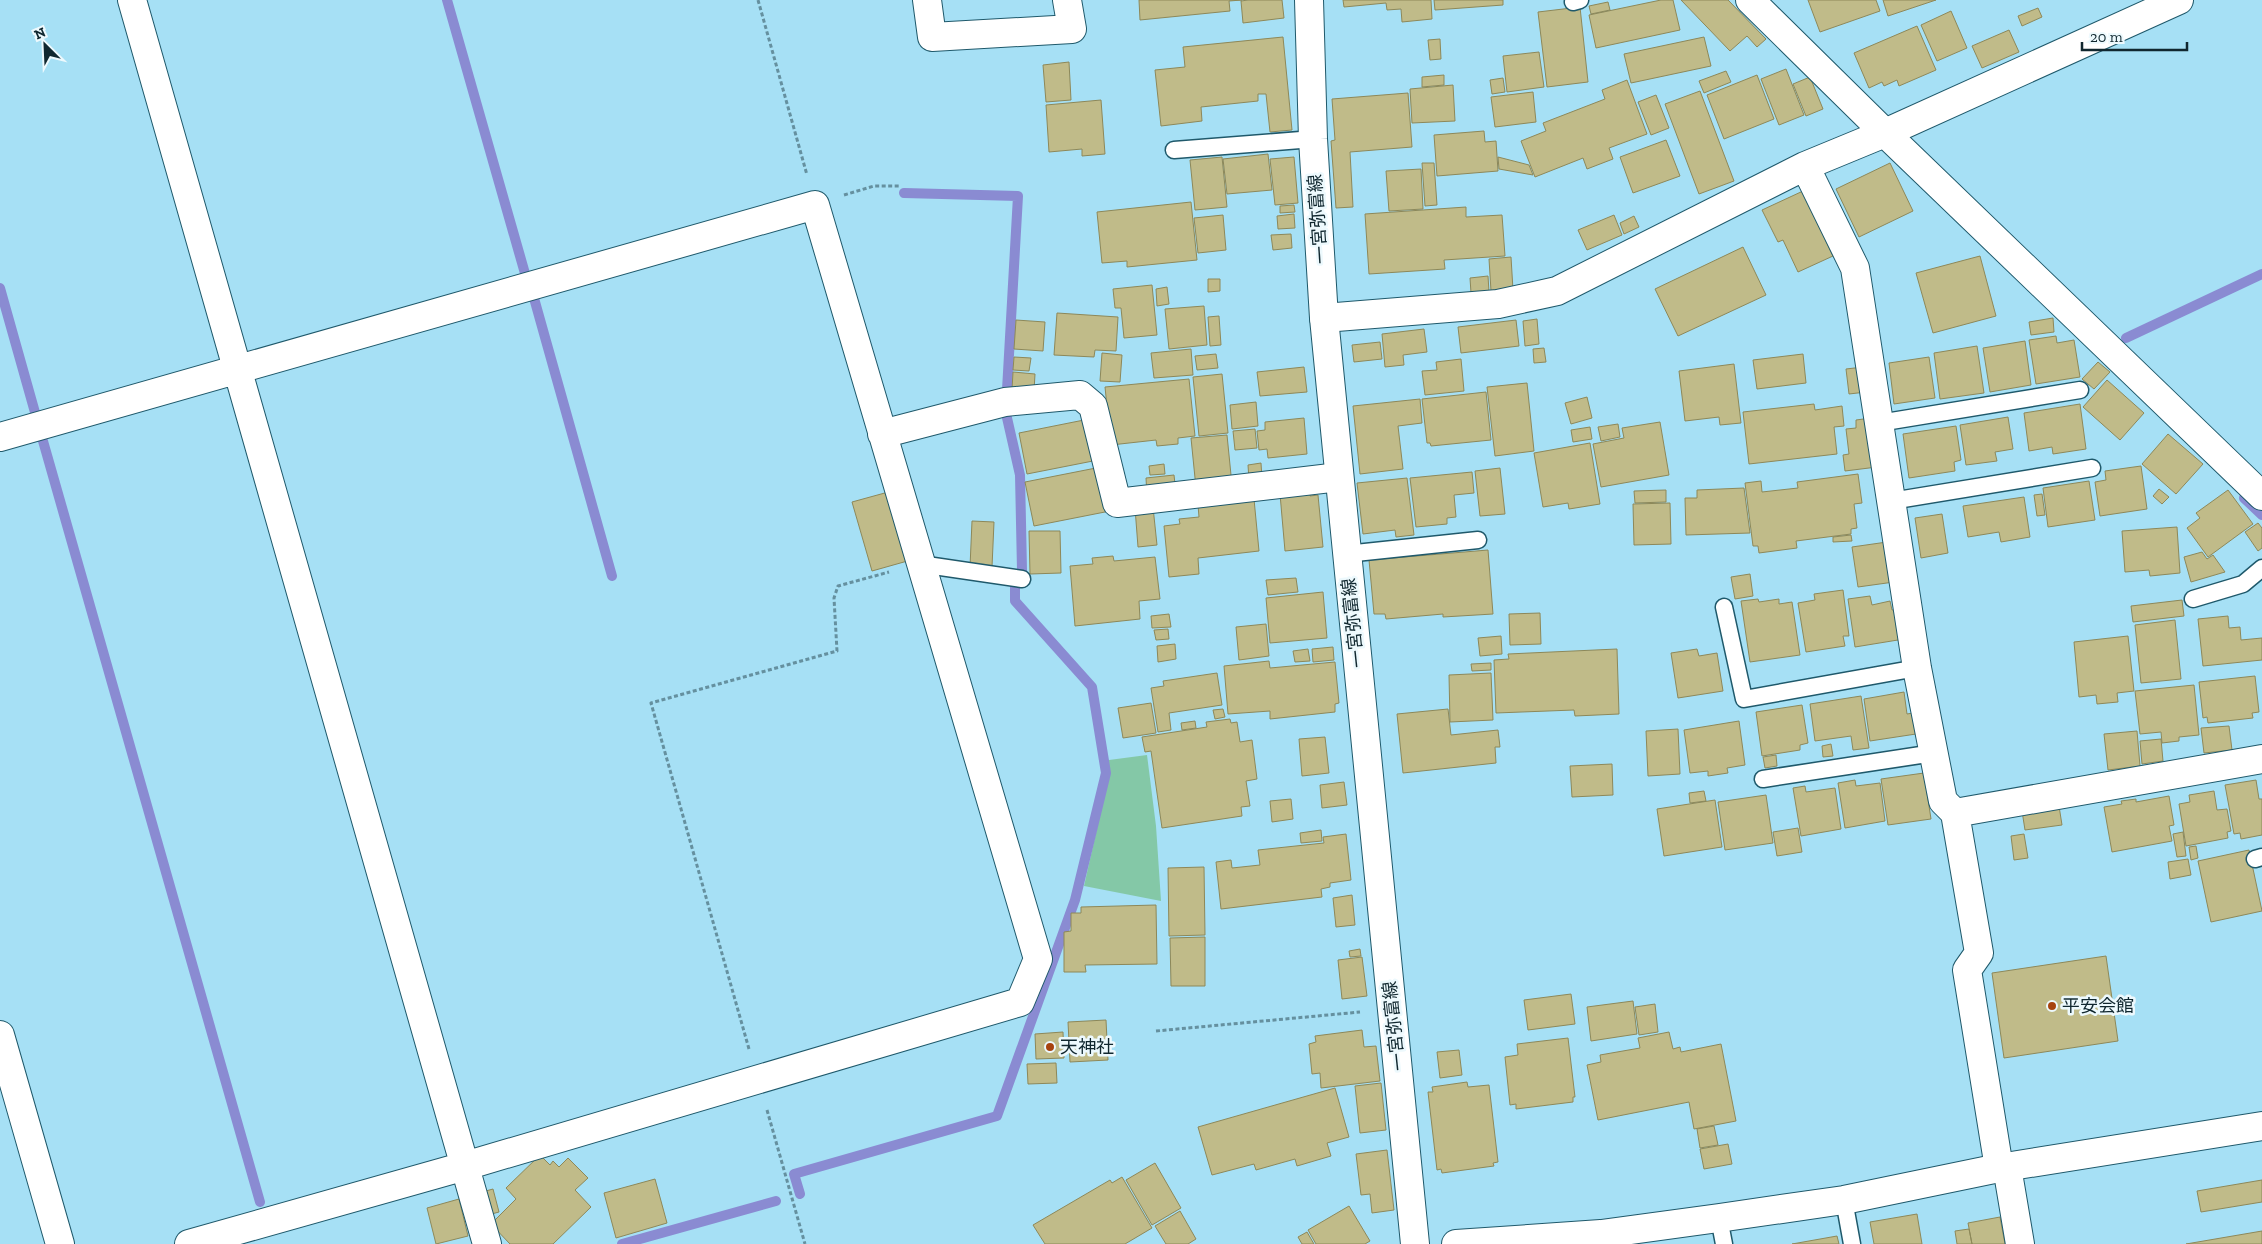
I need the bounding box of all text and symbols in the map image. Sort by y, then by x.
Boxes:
north arrow [20,20,70,70]
scale bar [2082,20,2187,52]
text: N [32,24,49,44]
text: 20 m [2090,28,2123,46]
street label: 一宮弥富線 [1304,173,1332,265]
street label: 一宮弥富線 [1337,577,1369,669]
street label: 一宮弥富線 [1378,980,1410,1072]
place label: 平安会館 [2062,995,2134,1017]
marker: 平安会館 [2046,1000,2058,1012]
place label: 天神社 [1060,1036,1114,1058]
marker: 天神社 [1044,1041,1056,1053]

